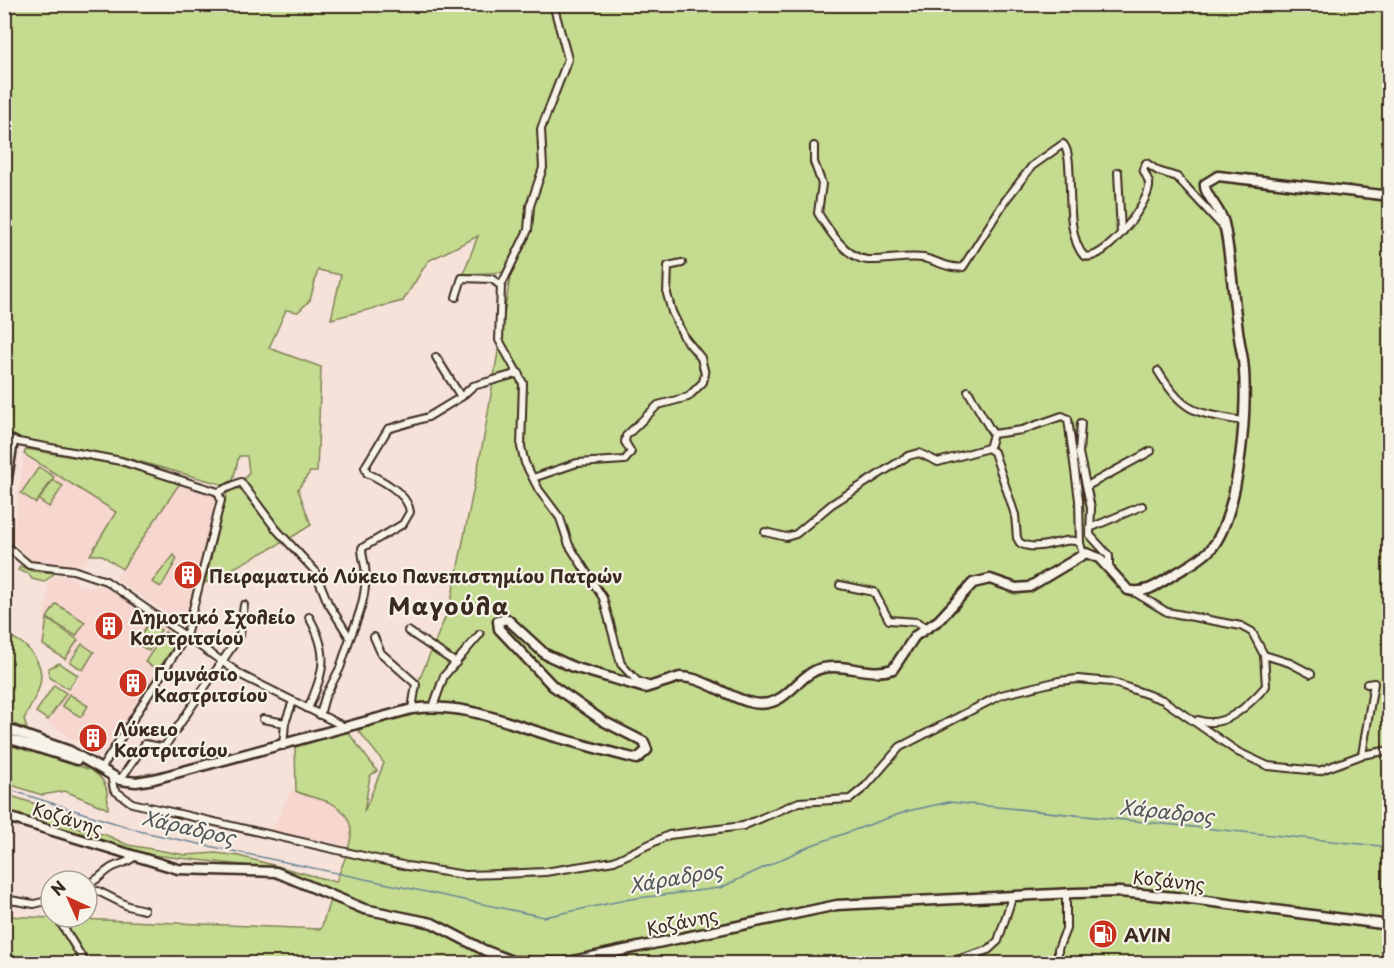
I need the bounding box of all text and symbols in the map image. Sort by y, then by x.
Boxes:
building icon: Πειραματικό Λύκειο Πανεπιστημίου Πατρών [172,559,204,591]
place label: Πειραματικό Λύκειο Πανεπιστημίου Πατρών [209,562,623,589]
district label: Μαγούλα [388,587,510,623]
place label: Δημοτικό Σχολείο Καστριτσίου [130,603,296,651]
building icon: Δημοτικό Σχολείο Καστριτσίου [93,610,125,642]
place label: Γυμνάσιο Καστριτσίου [154,660,268,708]
building icon: Γυμνάσιο Καστριτσίου [117,667,149,699]
place label: Λύκειο Καστριτσίου [114,715,228,763]
building icon: Λύκειο Καστριτσίου [77,722,109,754]
water label: Χάραδρος [1119,791,1217,831]
street label: Κοζάνης [29,794,107,842]
water label: Χάραδρος [140,802,240,853]
water label: Χάραδρος [627,854,727,900]
street label: Κοζάνης [1131,863,1207,897]
north arrow [39,869,99,929]
text: N [45,875,71,901]
street label: Κοζάνης [644,900,720,942]
fuel station icon: AVIN [1087,918,1119,950]
place label: AVIN [1124,921,1171,948]

